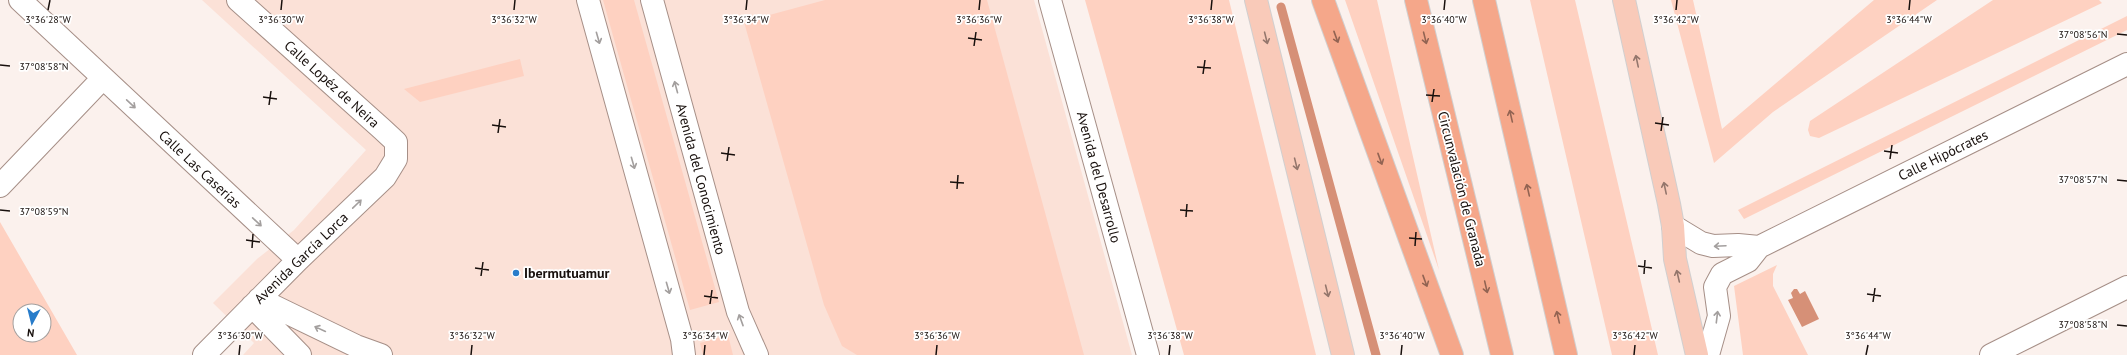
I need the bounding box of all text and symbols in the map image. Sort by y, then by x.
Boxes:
text: 3°36'28"W [25,13,72,26]
text: 3°36'30"W [258,13,305,26]
text: 3°36'32"W [491,13,538,26]
text: 3°36'34"W [723,13,770,26]
text: 3°36'36"W [956,13,1003,26]
text: 3°36'38"W [1188,13,1235,26]
text: 3°36'40"W [1421,13,1468,26]
text: 3°36'42"W [1653,13,1700,26]
text: 3°36'44"W [1886,13,1933,26]
text: 37°08'56"N [2058,28,2108,41]
one-way arrow [1333,30,1340,43]
one-way arrow [595,31,602,44]
one-way arrow [1262,31,1270,44]
one-way arrow [1422,31,1430,44]
street label: Calle Lopéz de Neira [281,36,383,132]
one-way arrow [1633,55,1641,68]
text: 37°08'58"N [19,60,69,73]
one-way arrow [671,80,679,93]
one-way arrow [126,100,136,109]
street label: Avenida del Conocimiento [672,101,730,257]
street label: Avenida del Desarrollo [1073,109,1125,245]
street label: Circunvalación de Granada [1434,109,1490,269]
one-way arrow [1506,110,1514,123]
street label: Calle Hipócrates [1895,125,1991,184]
street label: Calle Las Caserías [155,126,245,212]
one-way arrow [1377,152,1385,164]
one-way arrow [630,156,637,169]
one-way arrow [1293,157,1301,170]
text: 37°08'57"N [2058,173,2108,186]
one-way arrow [1661,182,1669,195]
one-way arrow [1523,184,1531,197]
one-way arrow [351,200,361,209]
text: 37°08'59"N [19,205,69,218]
street label: Avenida García Lorca [250,208,352,308]
one-way arrow [252,217,262,227]
one-way arrow [1714,242,1727,249]
place label: Ibermutuamur [524,264,609,282]
marker: Ibermutuamur [511,268,521,278]
one-way arrow [1674,270,1682,283]
one-way arrow [1421,275,1429,287]
one-way arrow [1482,280,1490,293]
one-way arrow [665,281,672,294]
one-way arrow [1324,284,1331,297]
north arrow [12,303,52,343]
one-way arrow [1553,311,1561,324]
one-way arrow [1714,311,1721,324]
one-way arrow [736,314,744,326]
text: 37°08'58"N [2058,318,2108,331]
one-way arrow [315,325,327,332]
text: N [26,326,35,340]
text: 3°36'30"W [217,329,264,342]
text: 3°36'32"W [449,329,496,342]
text: 3°36'34"W [682,329,729,342]
text: 3°36'36"W [914,329,961,342]
text: 3°36'38"W [1147,329,1194,342]
text: 3°36'40"W [1379,329,1426,342]
text: 3°36'42"W [1612,329,1659,342]
text: 3°36'44"W [1845,329,1892,342]

